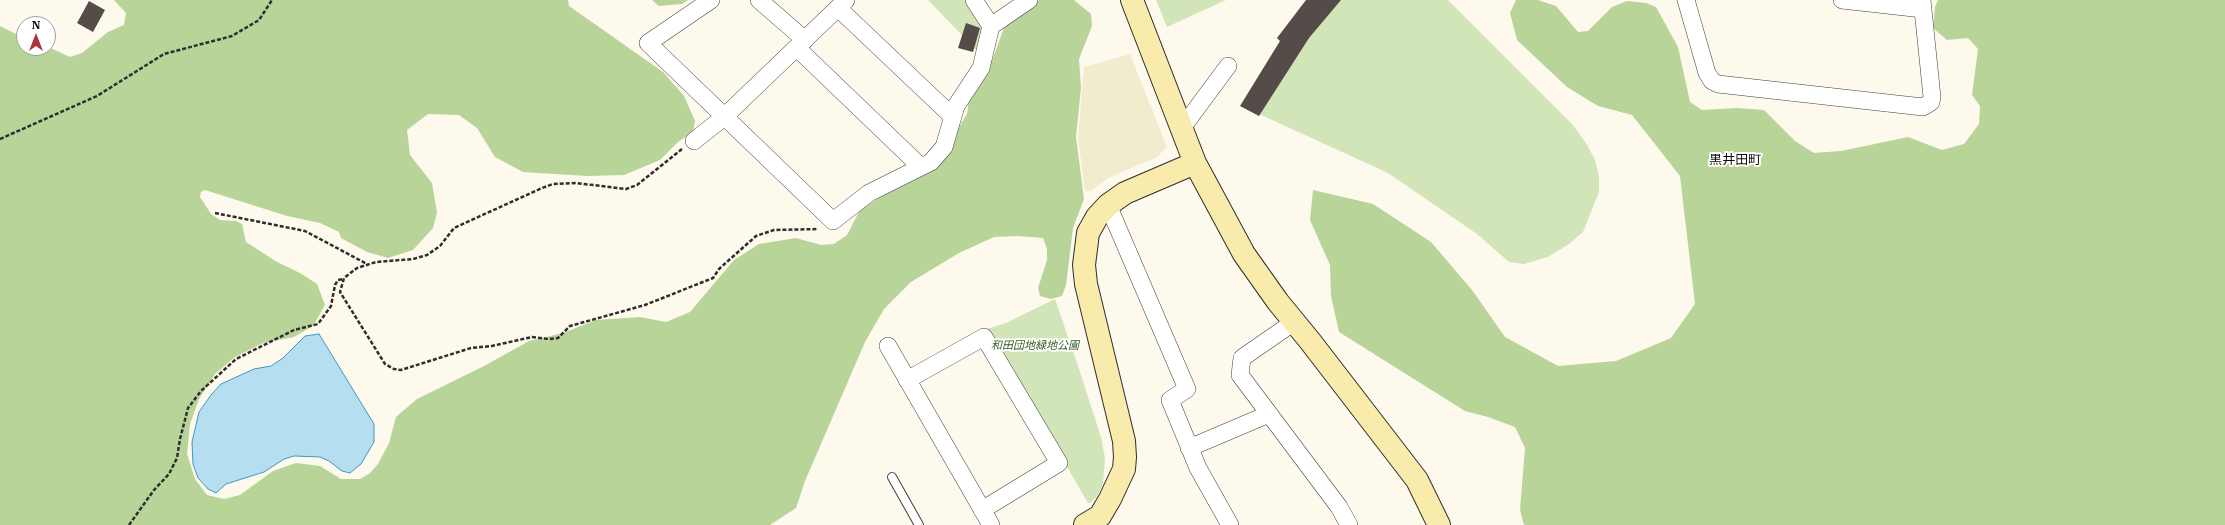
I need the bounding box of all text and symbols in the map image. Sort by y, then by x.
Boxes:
north arrow [16,16,56,56]
text: N [32,18,40,32]
district label: 黒井田町 [1709,152,1761,168]
park label: 和田団地緑地公園 [991,339,1079,353]

